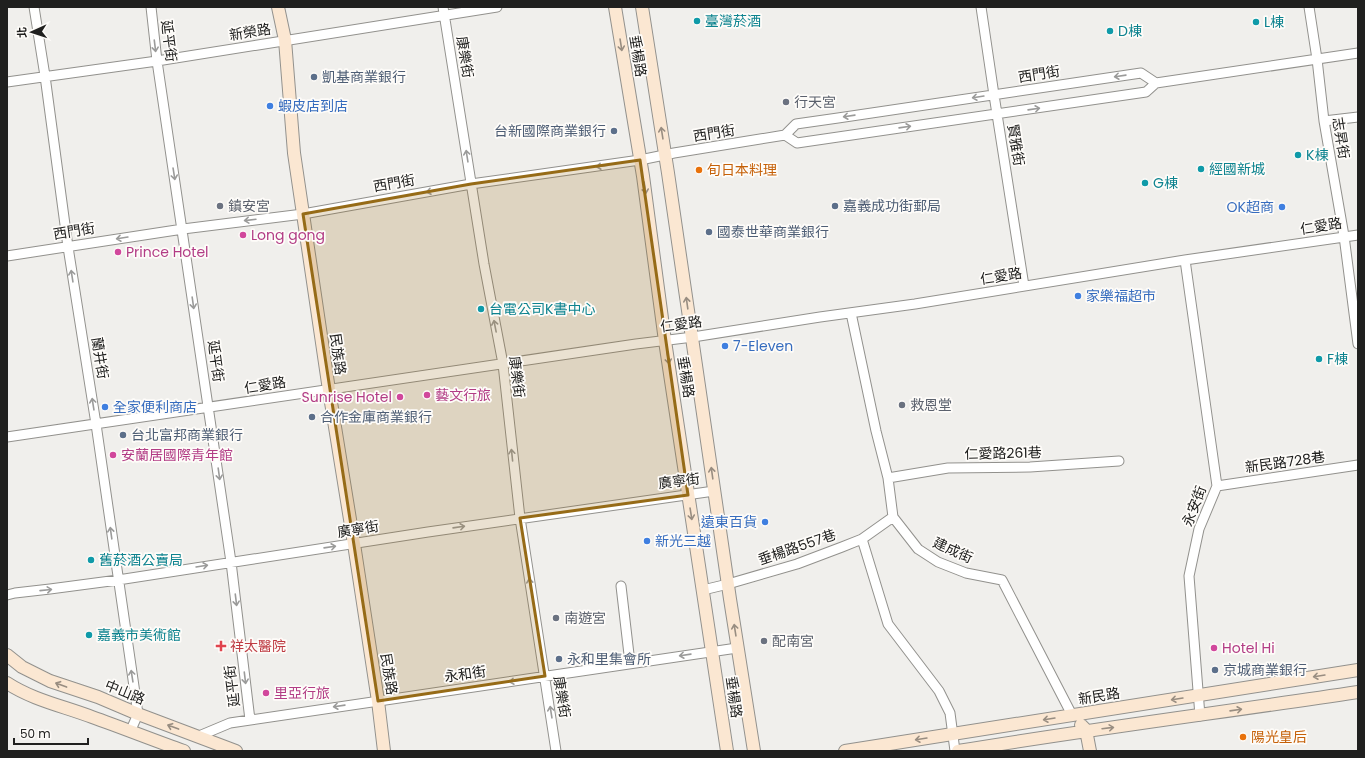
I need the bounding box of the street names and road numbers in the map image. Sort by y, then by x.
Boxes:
street label: 延平街 [157,19,181,63]
street label: 新榮路 [228,19,272,45]
street label: 垂楊路 [625,34,651,78]
street label: 康樂街 [452,35,478,79]
street label: 西門街 [1017,61,1061,87]
street label: 志昇街 [1328,116,1354,160]
street label: 西門街 [692,120,736,146]
street label: 賢雅街 [1003,123,1029,167]
street label: 西門街 [372,170,416,196]
street label: 仁愛路 [1299,213,1343,239]
street label: 西門街 [52,218,96,244]
street label: 仁愛路 [979,263,1023,289]
street label: 仁愛路 [659,311,703,337]
street label: 民族路 [325,332,351,376]
street label: 蘭井街 [87,336,113,380]
street label: 延平街 [203,339,229,383]
street label: 康樂街 [505,355,529,399]
street label: 垂楊路 [673,355,699,399]
street label: 仁愛路 [243,372,287,398]
street label: 仁愛路261巷 [964,442,1042,464]
street label: 新民路728巷 [1244,446,1326,478]
street label: 廣寧街 [657,469,701,493]
street label: 永安街 [1177,483,1211,529]
street label: 廣寧街 [336,516,380,542]
street label: 垂楊路557巷 [755,524,839,570]
street label: 建成街 [930,532,976,568]
street label: 民族路 [376,652,402,696]
street label: 永和街 [443,661,487,687]
street label: 延平街 [220,664,244,708]
street label: 中山路 [102,675,148,709]
street label: 康樂街 [549,675,575,719]
street label: 垂楊路 [721,675,747,719]
street label: 新民路 [1077,683,1121,709]

